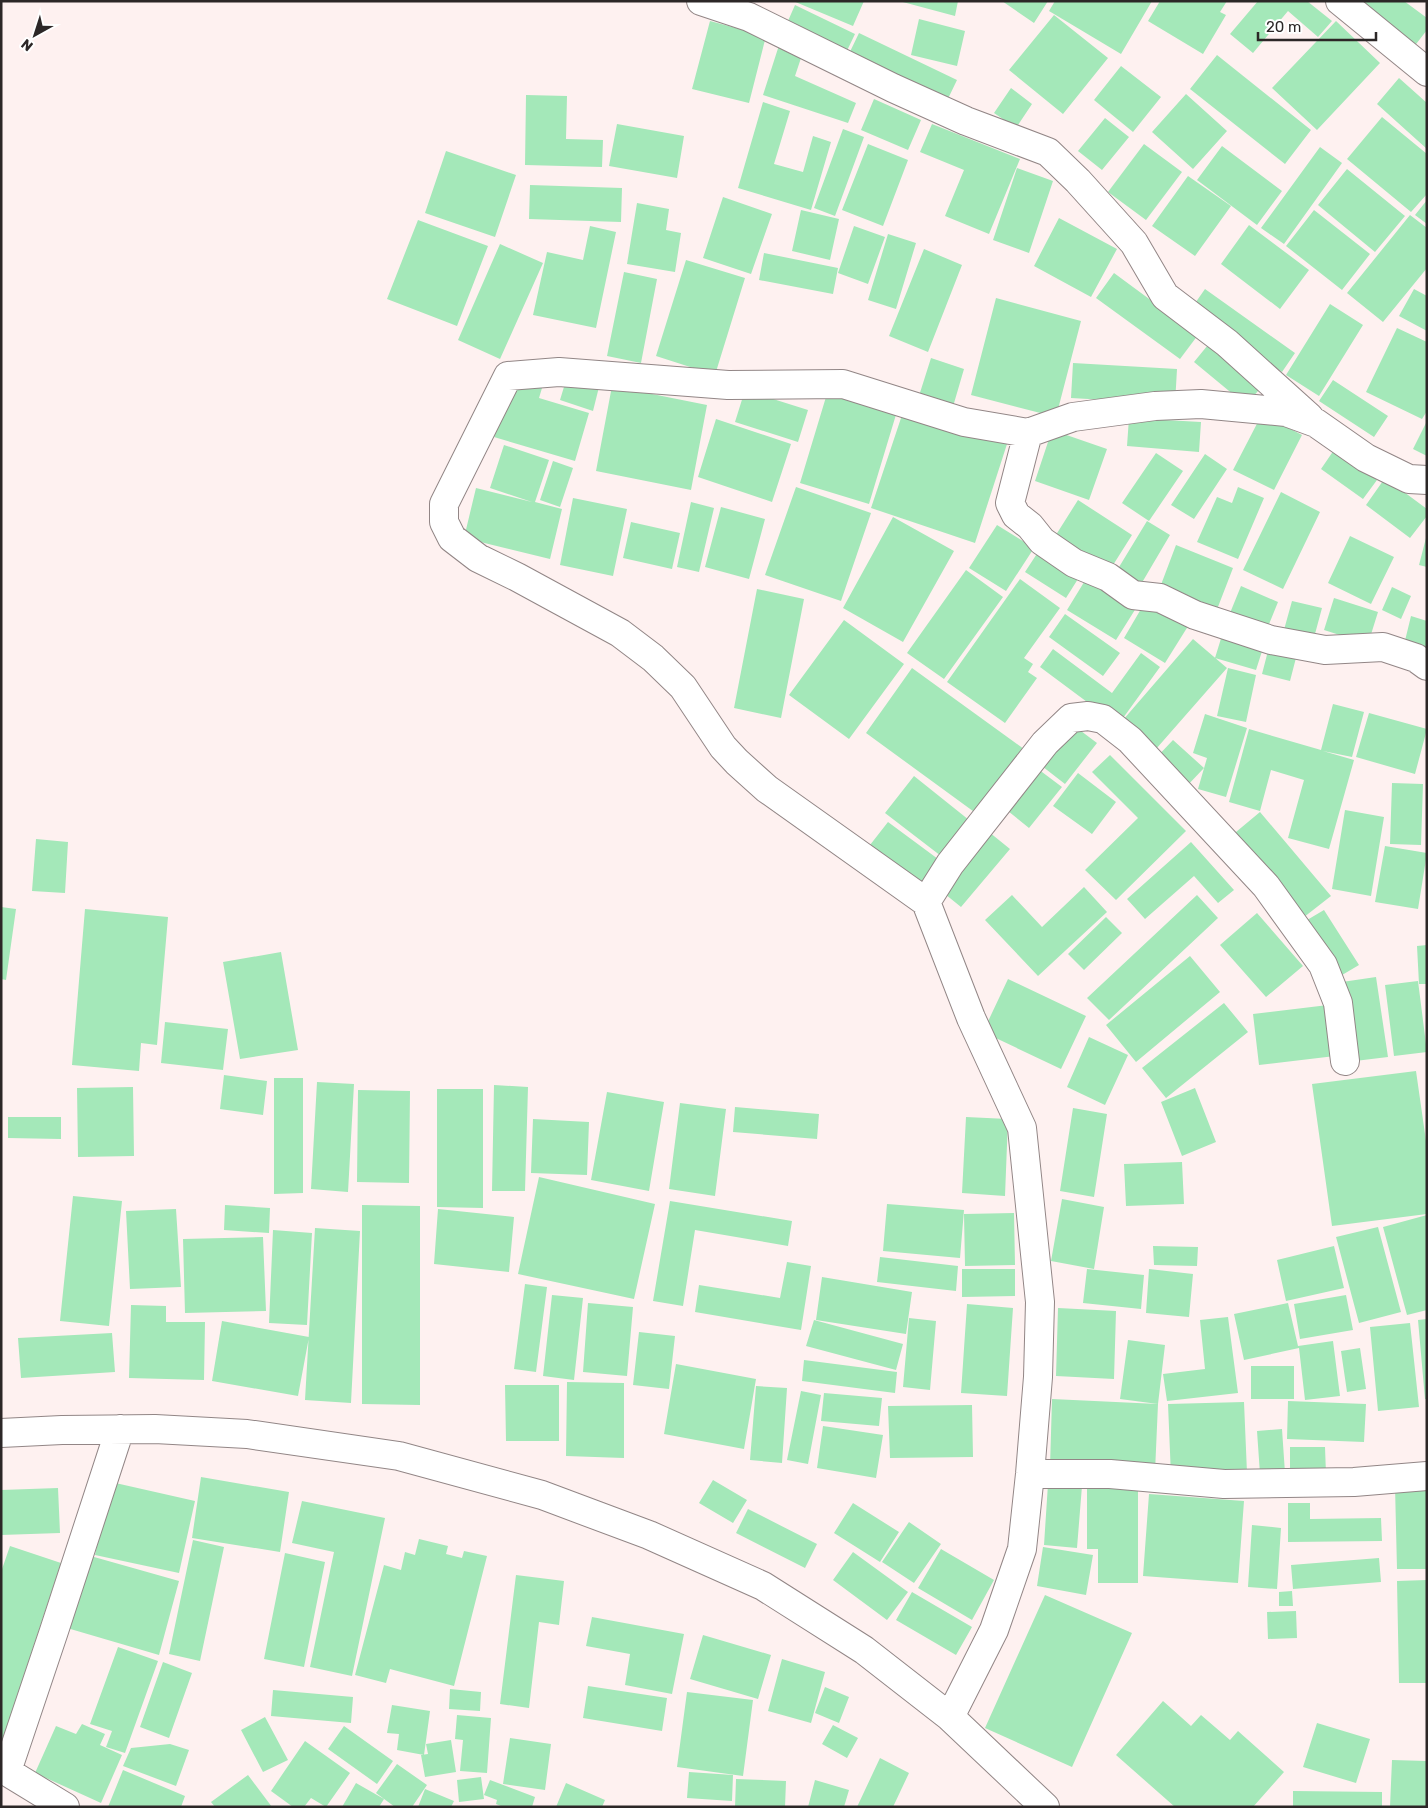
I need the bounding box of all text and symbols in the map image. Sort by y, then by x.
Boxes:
north arrow [10,10,60,60]
scale bar [1258,10,1376,42]
text: 20 m [1266,18,1301,36]
text: N [18,35,36,54]

